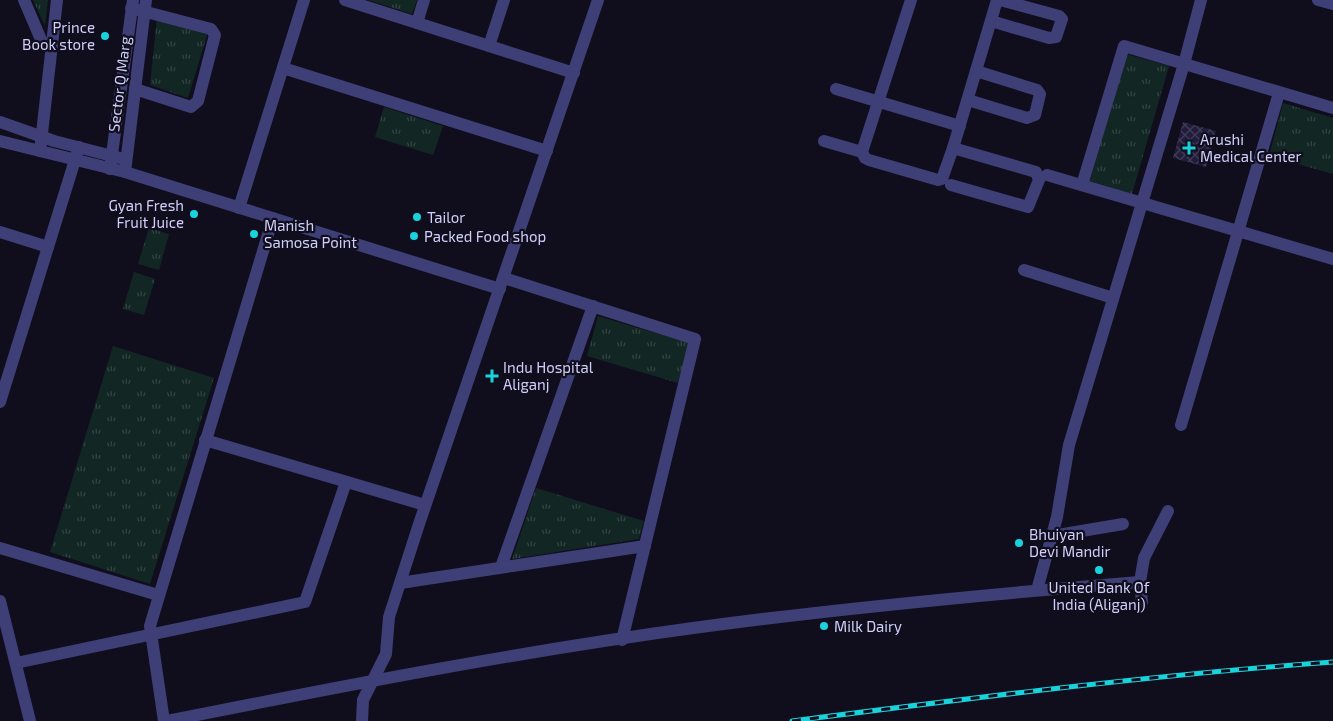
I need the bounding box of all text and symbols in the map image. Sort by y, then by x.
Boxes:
place label: Prince Book store [22,18,95,53]
marker: Prince Book store [99,30,111,42]
street label: Sector Q Marg [104,35,135,133]
place label: Arushi Medical Center [1200,130,1302,165]
marker: Arushi Medical Center [1182,141,1196,155]
place label: Gyan Fresh Fruit Juice [108,196,184,231]
marker: Gyan Fresh Fruit Juice [188,208,200,220]
place label: Tailor [427,208,465,226]
marker: Tailor [411,211,423,223]
place label: Manish Samosa Point [264,216,357,251]
place label: Packed Food shop [424,227,546,245]
marker: Manish Samosa Point [248,228,260,240]
marker: Packed Food shop [408,230,420,242]
place label: Indu Hospital Aliganj [503,358,594,394]
marker: Indu Hospital Aliganj [485,369,499,383]
place label: Bhuiyan Devi Mandir [1029,525,1110,560]
marker: Bhuiyan Devi Mandir [1013,537,1025,549]
marker: United Bank Of India (Aliganj) [1093,564,1105,576]
place label: United Bank Of India (Aliganj) [1049,578,1150,614]
place label: Milk Dairy [834,617,902,635]
marker: Milk Dairy [818,620,830,632]

